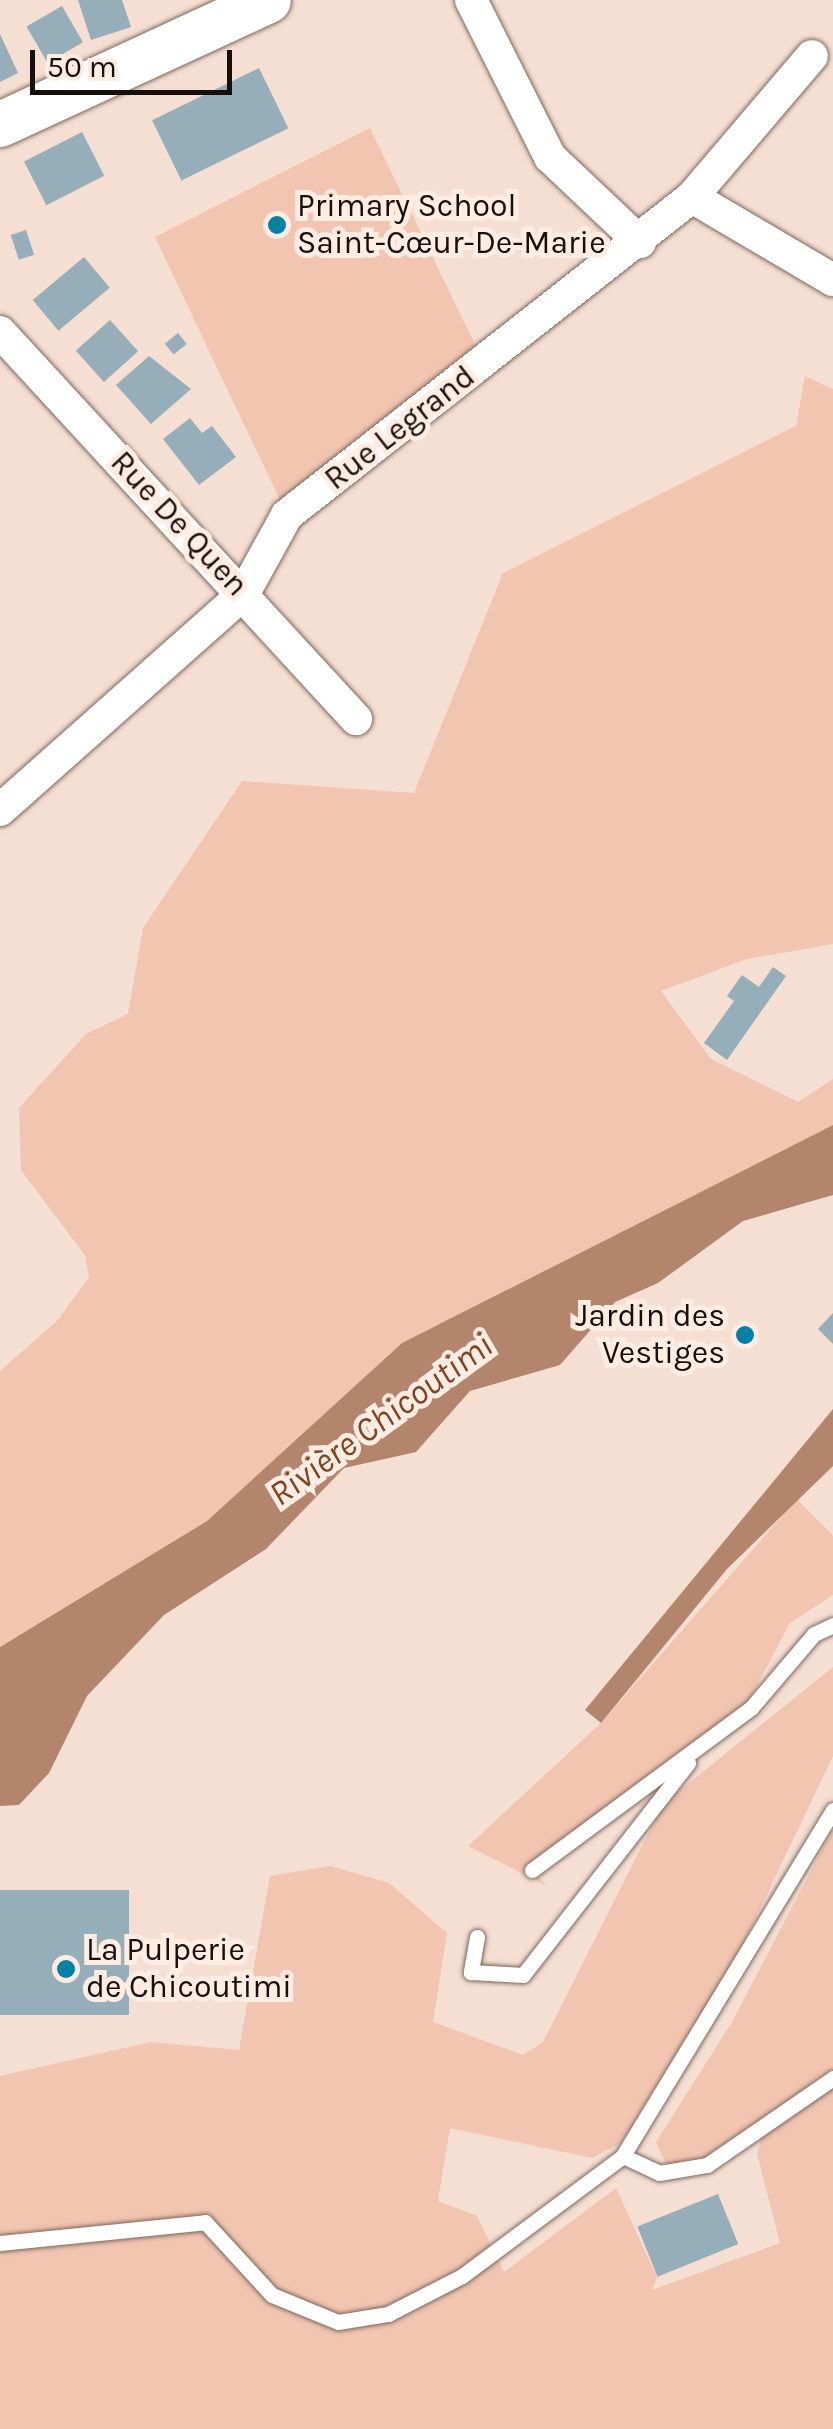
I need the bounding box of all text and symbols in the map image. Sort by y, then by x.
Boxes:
scale bar [35,30,238,92]
text: 50 m [47,49,117,85]
place label: Primary School Saint-Cœur-De-Marie [297,188,606,263]
marker: Primary School Saint-Cœur-De-Marie [266,214,288,236]
street label: Rue Legrand [317,357,483,499]
street label: Rue De Quen [102,444,256,604]
place label: Jardin des Vestiges [575,1298,725,1373]
marker: Jardin des Vestiges [734,1324,756,1346]
water label: Rivière Chicoutimi [261,1325,501,1515]
place label: La Pulperie de Chicoutimi [86,1932,292,2007]
marker: La Pulperie de Chicoutimi [55,1958,77,1980]

